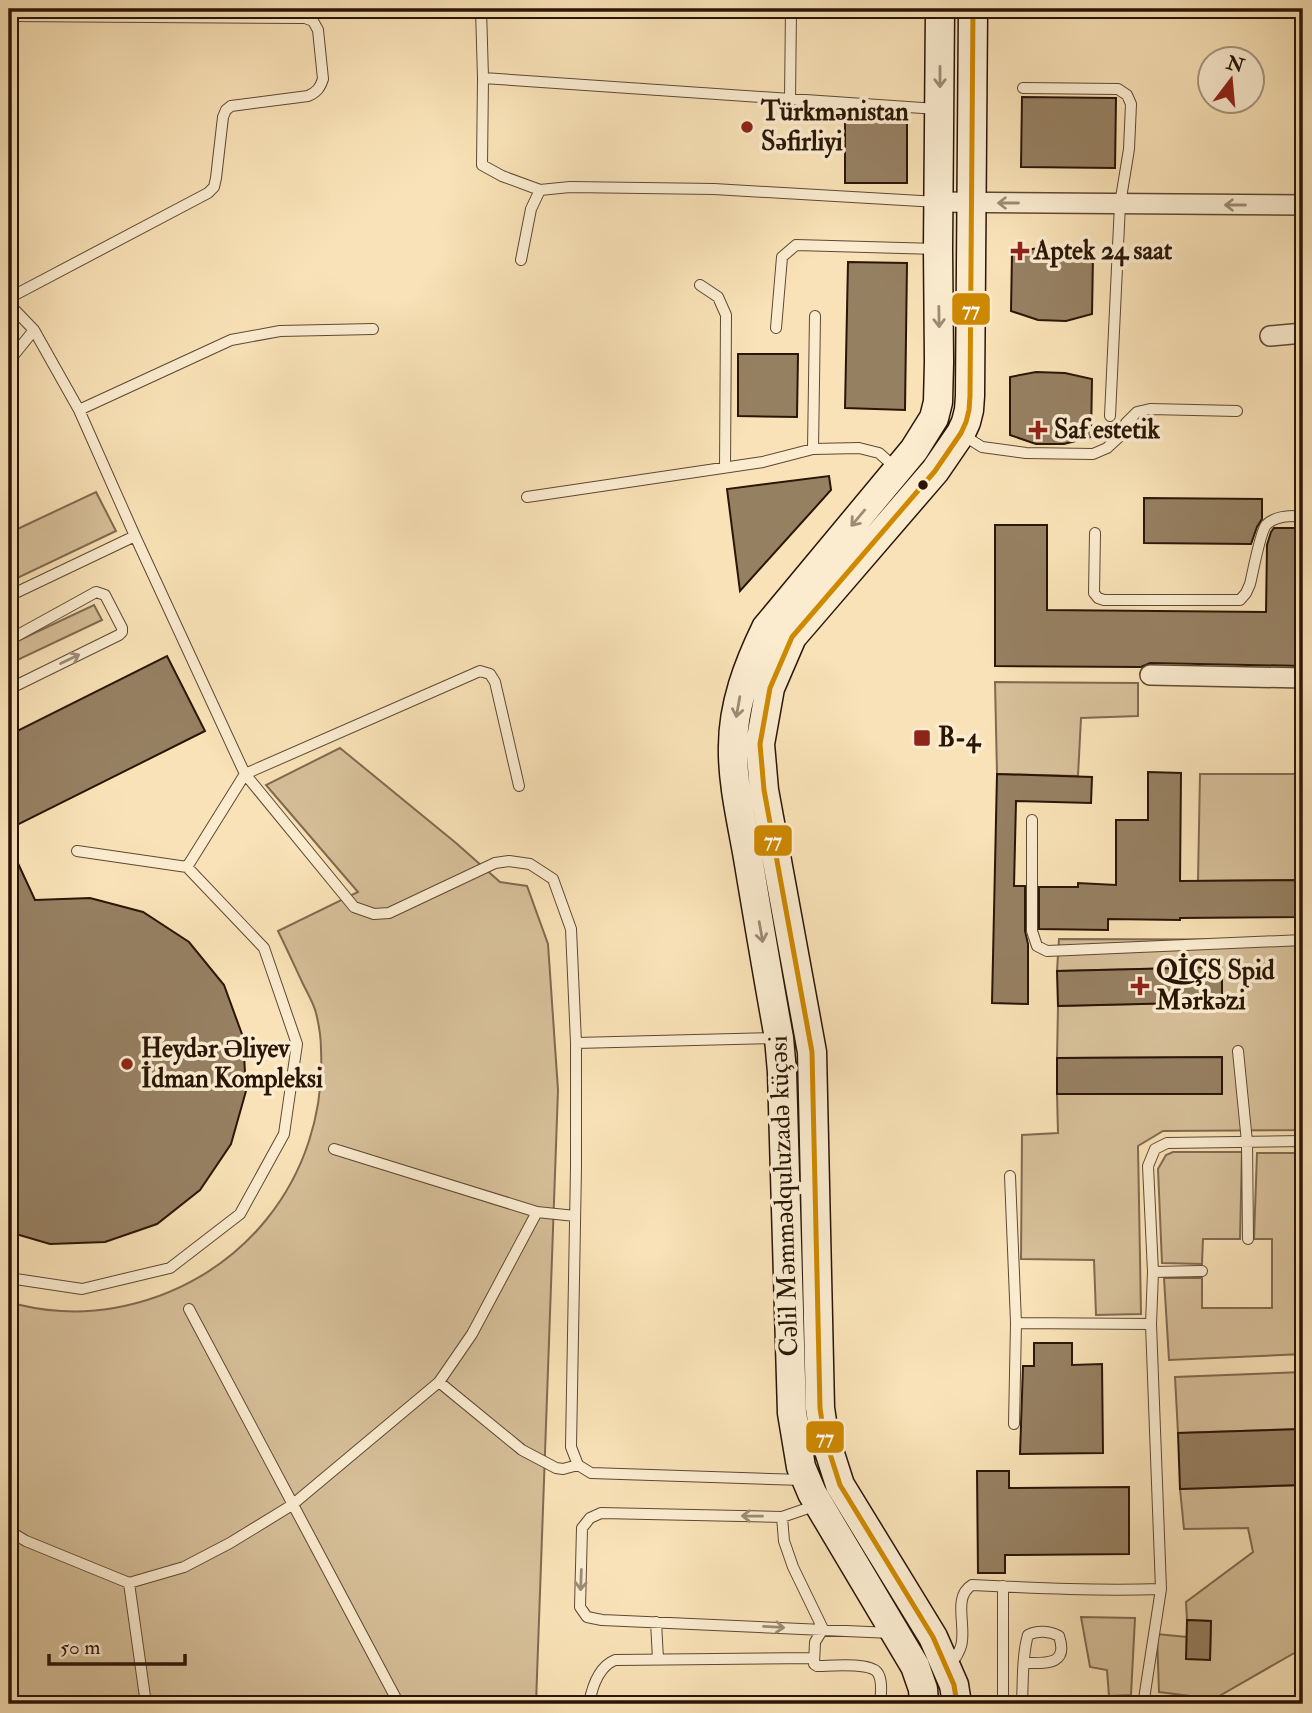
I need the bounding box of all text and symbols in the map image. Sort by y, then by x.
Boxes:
north arrow [1196,46,1266,116]
text: N [1223,50,1248,79]
one-way arrow [933,65,947,88]
place label: Türkmənistan Səfirliyi [760,96,909,159]
marker: Türkmənistan Səfirliyi [739,119,755,135]
one-way arrow [996,196,1019,210]
one-way arrow [1224,198,1247,212]
place label: Aptek 24 saat [1033,235,1173,268]
marker: Aptek 24 saat [1012,243,1028,259]
line badge: 77 [951,292,991,326]
text: 77 [962,298,980,322]
one-way arrow [932,305,946,328]
place label: Saf estetik [1054,414,1160,446]
marker: Saf estetik [1028,420,1048,440]
unlabelled marker [916,478,930,492]
one-way arrow [850,509,866,527]
one-way arrow [59,651,80,665]
one-way arrow [731,695,744,718]
place label: B-4 [938,722,982,754]
marker: B-4 [912,728,932,748]
line badge: 77 [753,824,793,857]
text: 77 [764,829,782,853]
one-way arrow [755,920,768,943]
place label: QİÇS Spid Mərkəzi [1155,953,1275,1017]
marker: QİÇS Spid Mərkəzi [1130,976,1150,996]
place label: Heydər Əliyev İdman Kompleksi [141,1033,323,1096]
street label: Cəlil Məmmədquluzadə küçəsi [762,1035,806,1357]
marker: Heydər Əliyev İdman Kompleksi [119,1056,135,1072]
line badge: 77 [805,1420,845,1454]
text: 77 [816,1426,834,1450]
one-way arrow [740,1510,763,1523]
one-way arrow [574,1568,587,1591]
one-way arrow [763,1621,786,1634]
scale bar [49,1622,186,1666]
text: 50 m [60,1634,101,1661]

